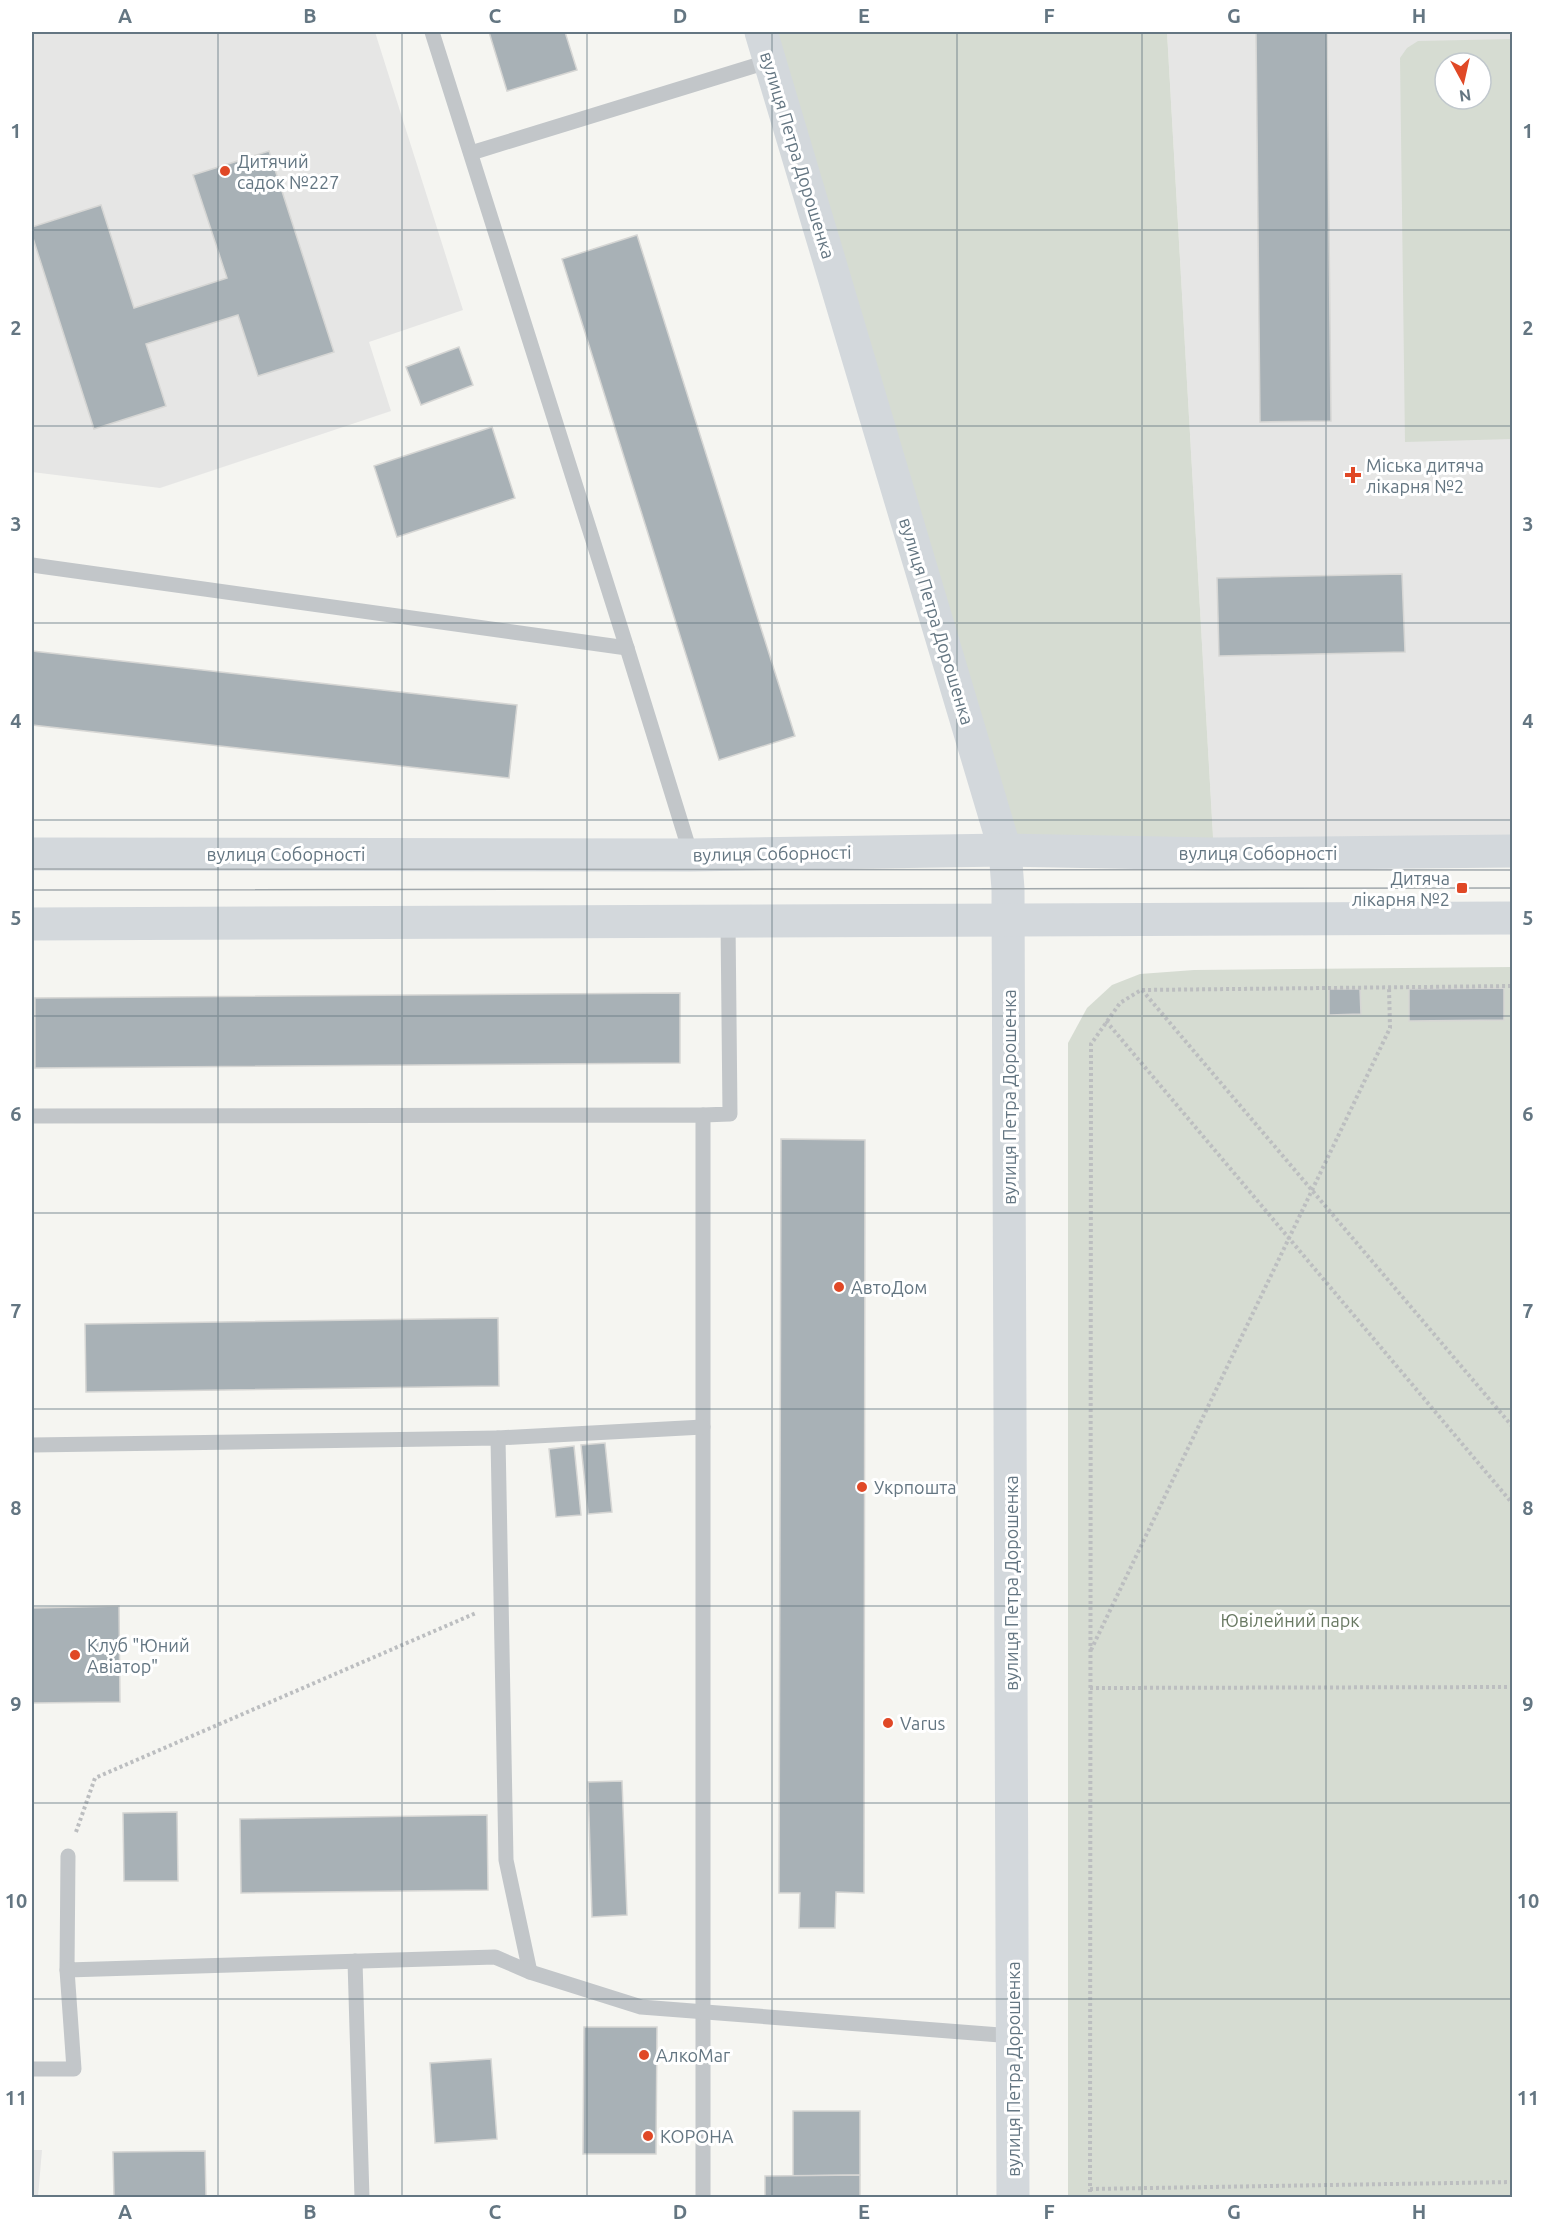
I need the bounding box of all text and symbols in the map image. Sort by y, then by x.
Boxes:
text: A [118,4,132,27]
text: B [303,4,317,27]
text: C [489,4,502,27]
text: D [673,4,687,27]
text: E [858,4,870,27]
text: F [1043,4,1055,27]
text: G [1227,4,1241,27]
text: H [1412,4,1426,27]
street label: вулиця Петра Дорошенка [757,49,839,261]
north arrow [1433,51,1493,111]
text: N [1458,86,1472,106]
text: 1 [10,119,22,142]
text: 1 [1522,119,1534,142]
place label: Дитячий садок №227 [237,151,339,192]
marker: Дитячий садок №227 [218,164,232,178]
text: 2 [10,316,22,339]
text: 2 [1522,316,1534,339]
place label: Міська дитяча лікарня №2 [1366,455,1484,496]
marker: Міська дитяча лікарня №2 [1344,466,1362,484]
text: 3 [10,512,22,535]
text: 3 [1522,512,1534,535]
street label: вулиця Петра Дорошенка [896,515,978,727]
text: 4 [10,709,22,732]
text: 4 [1522,709,1534,732]
street label: вулиця Соборності [692,842,852,864]
street label: вулиця Соборності [1179,843,1337,863]
street label: вулиця Соборності [207,844,365,864]
place label: Дитяча лікарня №2 [1352,868,1450,909]
marker: Дитяча лікарня №2 [1455,881,1469,895]
text: 5 [10,906,22,929]
text: 5 [1522,906,1534,929]
street label: вулиця Петра Дорошенка [999,989,1019,1205]
text: 6 [10,1102,22,1125]
text: 6 [1522,1102,1534,1125]
place label: АвтоДом [851,1277,927,1297]
marker: АвтоДом [832,1280,846,1294]
text: 7 [10,1299,22,1322]
text: 7 [1522,1299,1534,1322]
street label: вулиця Петра Дорошенка [1001,1475,1021,1691]
place label: Укрпошта [874,1477,956,1497]
marker: Укрпошта [855,1480,869,1494]
text: 8 [10,1496,22,1519]
text: 8 [1522,1496,1534,1519]
park label: Ювілейний парк [1220,1610,1360,1630]
place label: Клуб "Юний Авіатор" [87,1635,190,1676]
marker: Клуб "Юний Авіатор" [68,1648,82,1662]
text: 9 [10,1692,22,1715]
text: 9 [1522,1692,1534,1715]
place label: Varus [900,1713,945,1733]
marker: Varus [881,1716,895,1730]
text: 10 [5,1889,27,1912]
text: 10 [1517,1889,1539,1912]
street label: вулиця Петра Дорошенка [1003,1961,1023,2177]
place label: АлкоМаг [656,2045,730,2065]
marker: АлкоМаг [637,2048,651,2062]
text: 11 [5,2086,27,2109]
text: 11 [1517,2086,1539,2109]
place label: КОРОНА [660,2126,734,2146]
marker: КОРОНА [641,2129,655,2143]
text: A [118,2200,132,2223]
text: B [303,2200,317,2223]
text: C [489,2200,502,2223]
text: D [673,2200,687,2223]
text: E [858,2200,870,2223]
text: F [1043,2200,1055,2223]
text: G [1227,2200,1241,2223]
text: H [1412,2200,1426,2223]

